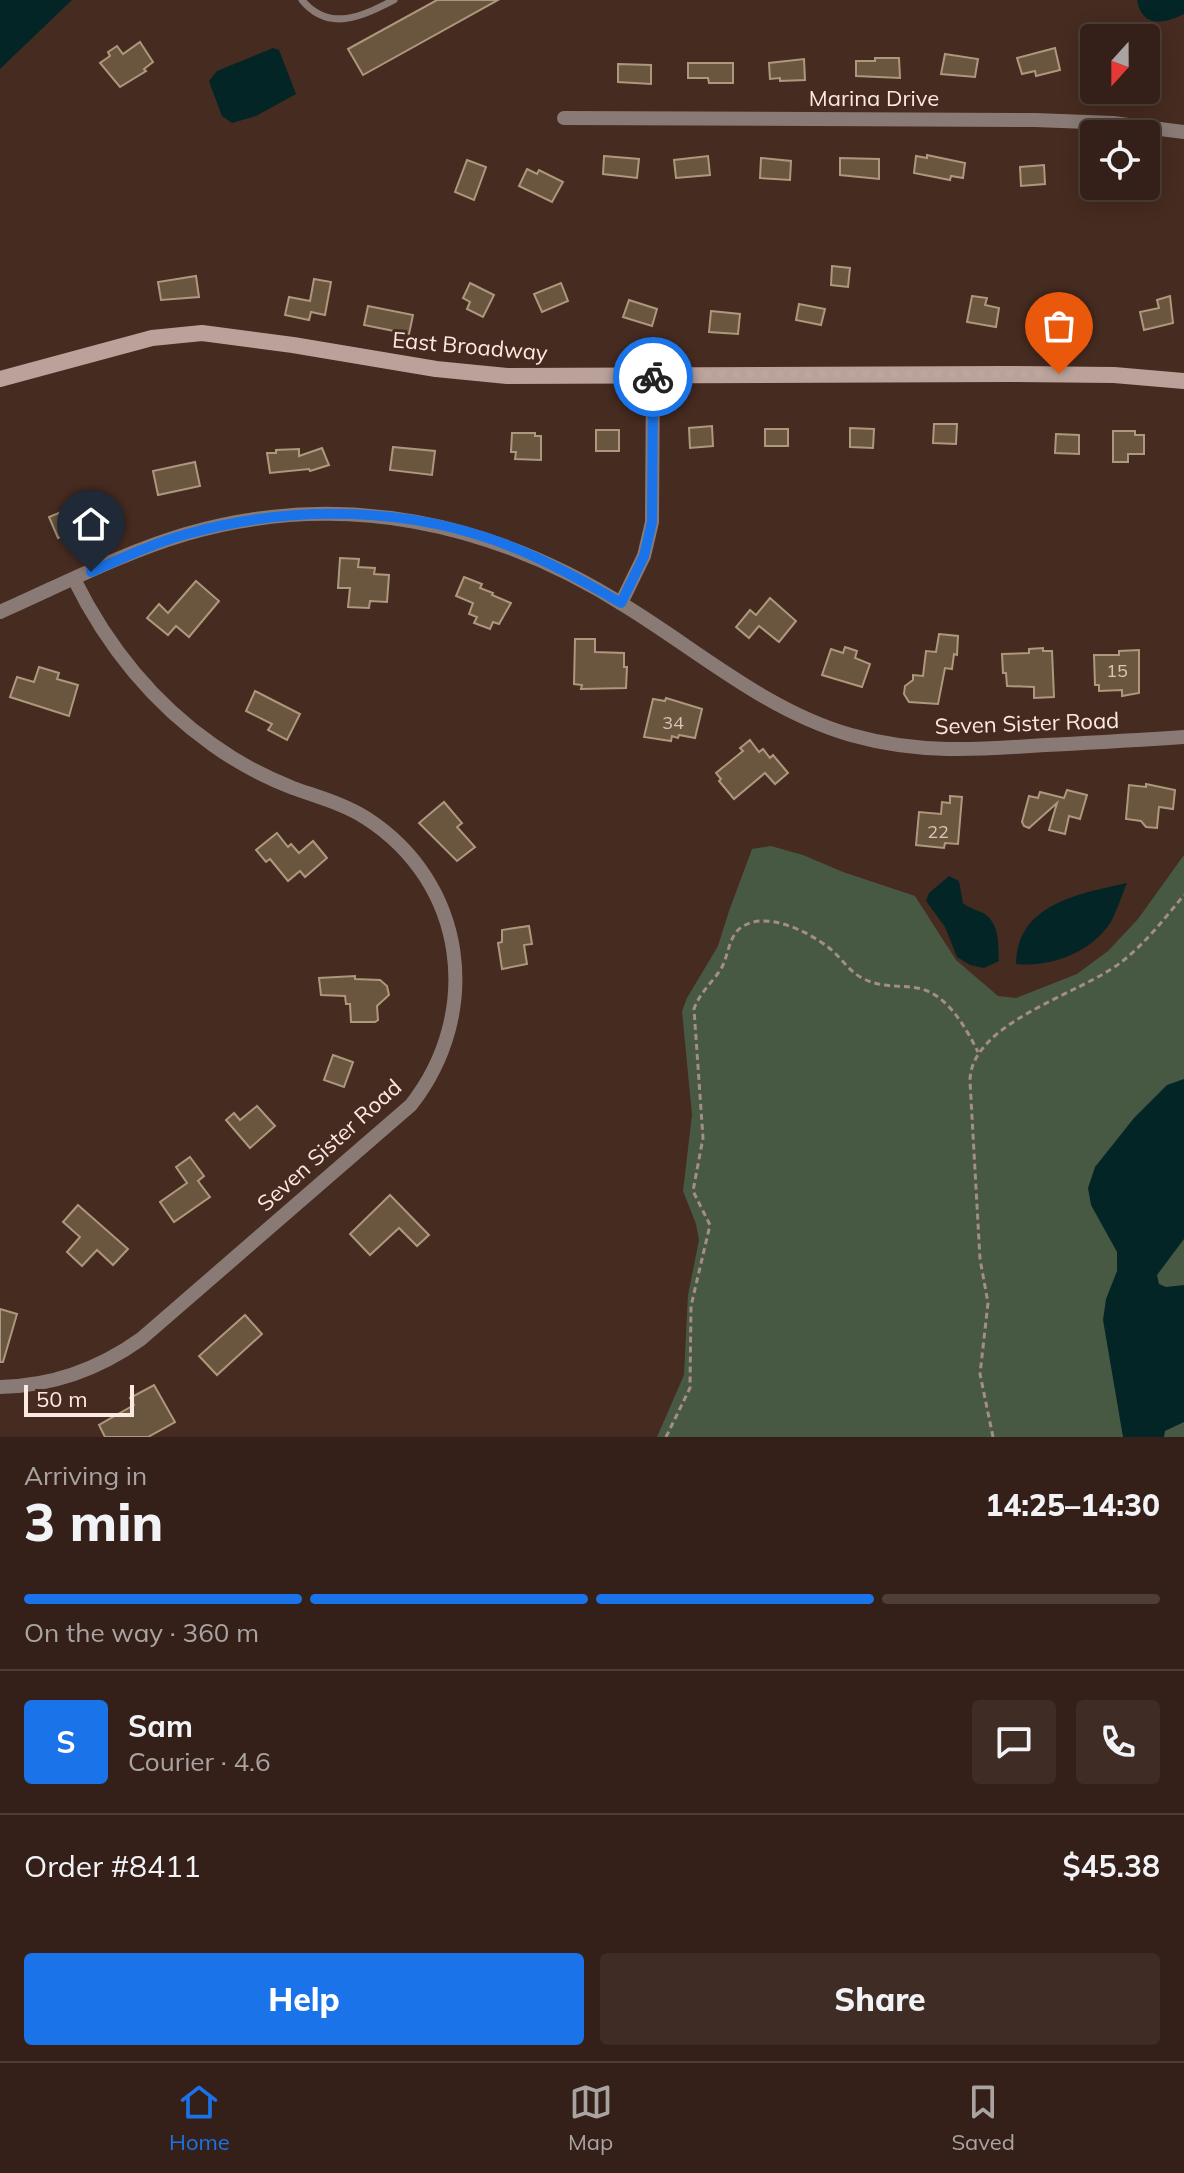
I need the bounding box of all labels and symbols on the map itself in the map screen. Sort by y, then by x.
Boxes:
north arrow [1080,24,1160,104]
street label: Marina Drive [809,84,939,112]
pin [1025,292,1093,374]
street label: East Broadway [391,325,549,367]
courier [613,337,693,417]
pin [57,490,125,572]
house number: 15 [1106,659,1128,682]
street label: Seven Sister Road [934,706,1120,740]
house number: 34 [662,711,684,734]
house number: 22 [927,820,949,843]
street label: Seven Sister Road [251,1073,407,1217]
scale bar [24,1381,134,1417]

